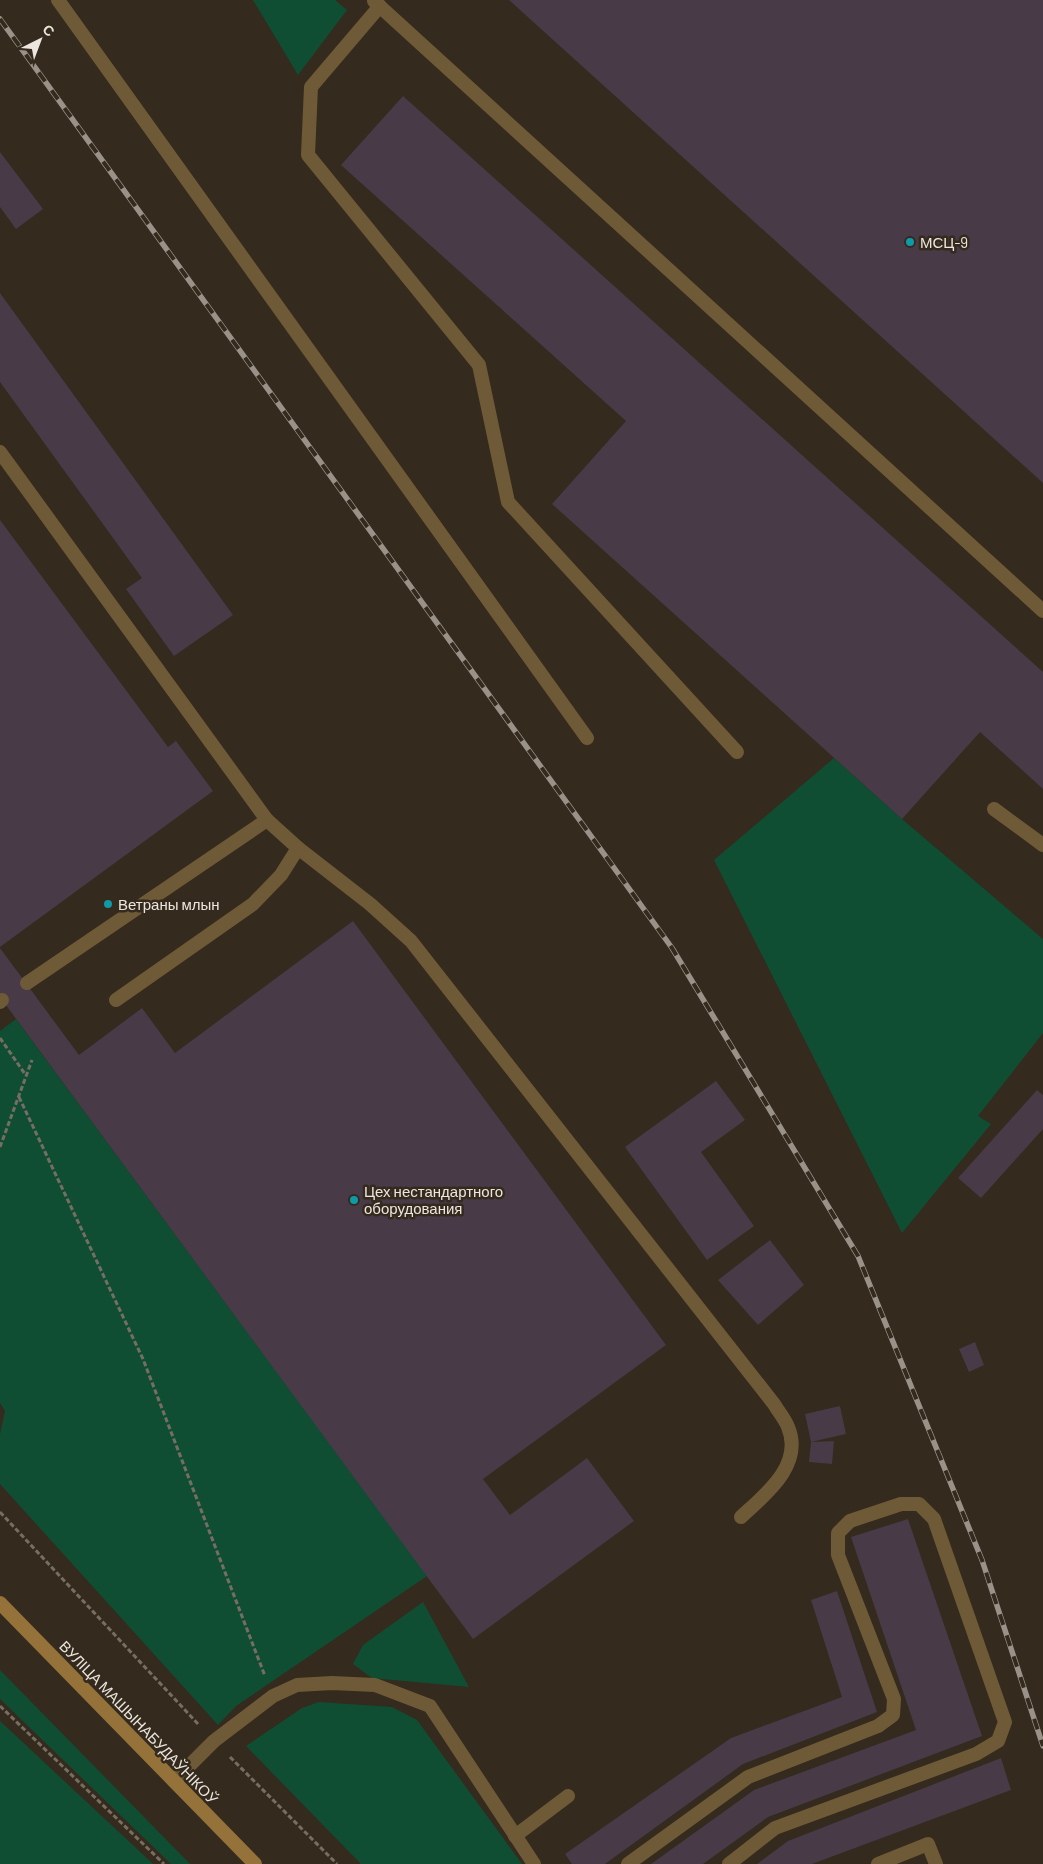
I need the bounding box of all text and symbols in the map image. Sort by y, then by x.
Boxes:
north arrow [15,15,65,65]
text: С [40,20,58,40]
place label: МСЦ-9 [920,233,968,251]
marker: МСЦ-9 [904,236,916,248]
place label: Ветраны млын [118,895,220,913]
marker: Ветраны млын [102,898,114,910]
place label: Цех нестандартного оборудования [364,1182,503,1217]
marker: Цех нестандартного оборудования [348,1194,360,1206]
street label: ВУЛІЦА МАШЫНАБУДАЎНІКОЎ [56,1637,222,1808]

